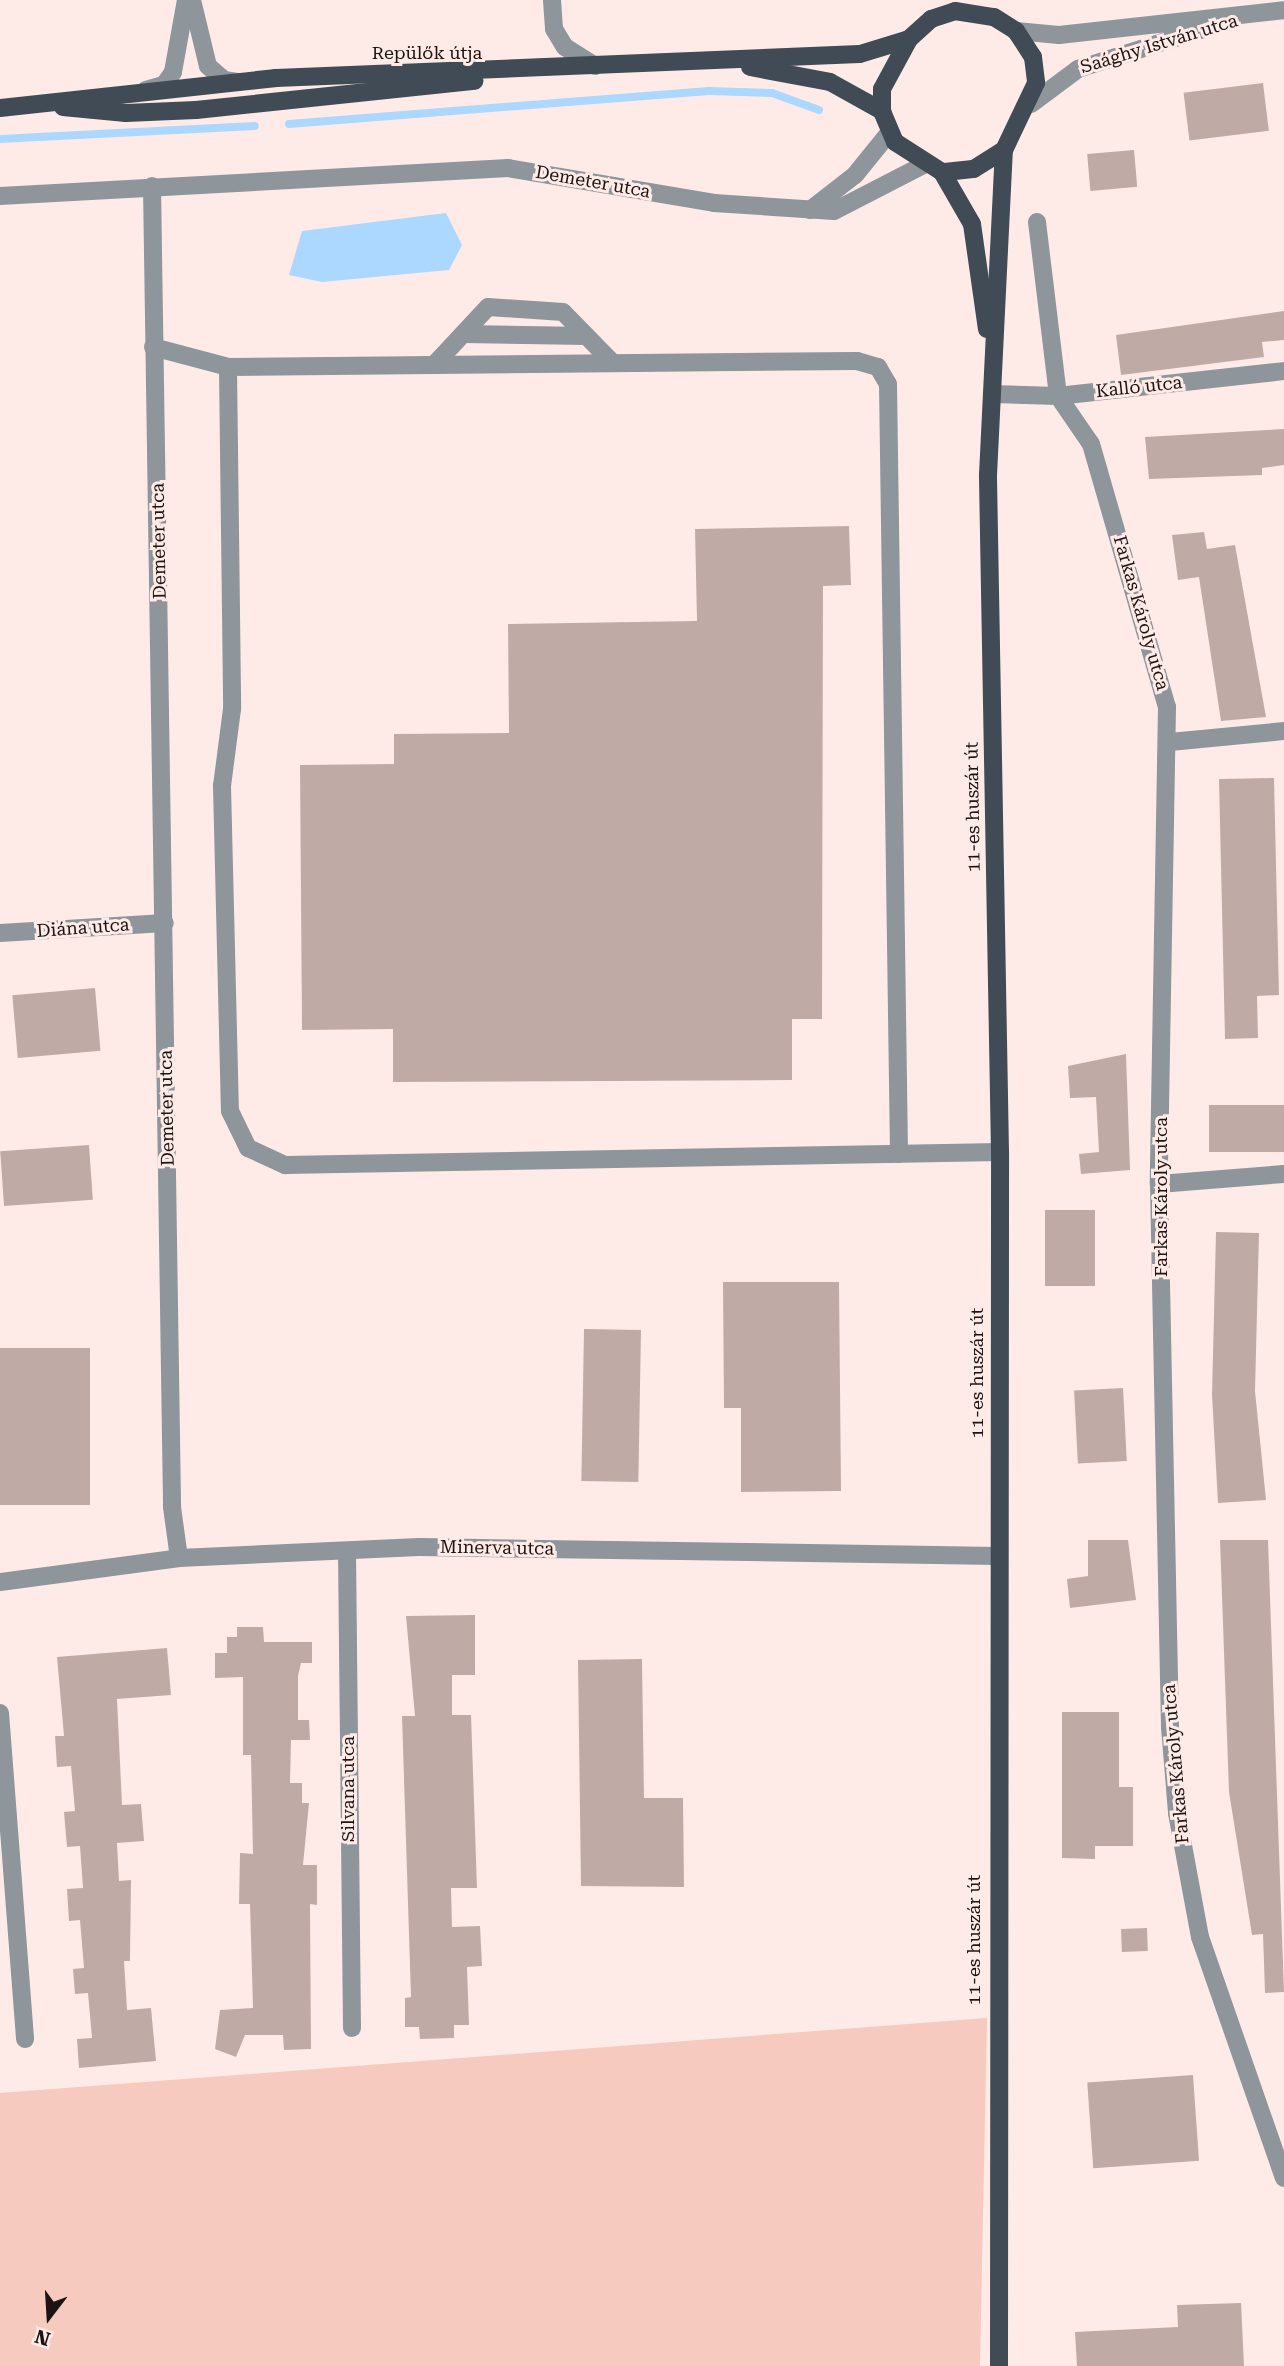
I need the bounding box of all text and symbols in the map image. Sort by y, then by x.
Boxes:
street label: Saághy István utca [1078,10,1240,78]
street label: Repülők útja [372,42,482,64]
street label: Demeter utca [534,161,652,203]
street label: Kalló utca [1095,372,1183,402]
street label: Demeter utca [147,483,171,599]
street label: Farkas Károly utca [1109,533,1173,693]
street label: 11-es huszár út [961,742,985,872]
street label: Diána utca [36,914,130,942]
street label: Demeter utca [155,1050,179,1166]
street label: Farkas Károly utca [1150,1117,1172,1277]
street label: 11-es huszár út [966,1308,988,1438]
street label: Minerva utca [440,1536,554,1560]
street label: Farkas Károly utca [1158,1683,1194,1845]
street label: Silvana utca [337,1736,359,1842]
street label: 11-es huszár út [963,1875,985,2005]
north arrow [14,2282,84,2352]
text: N [32,2324,53,2351]

